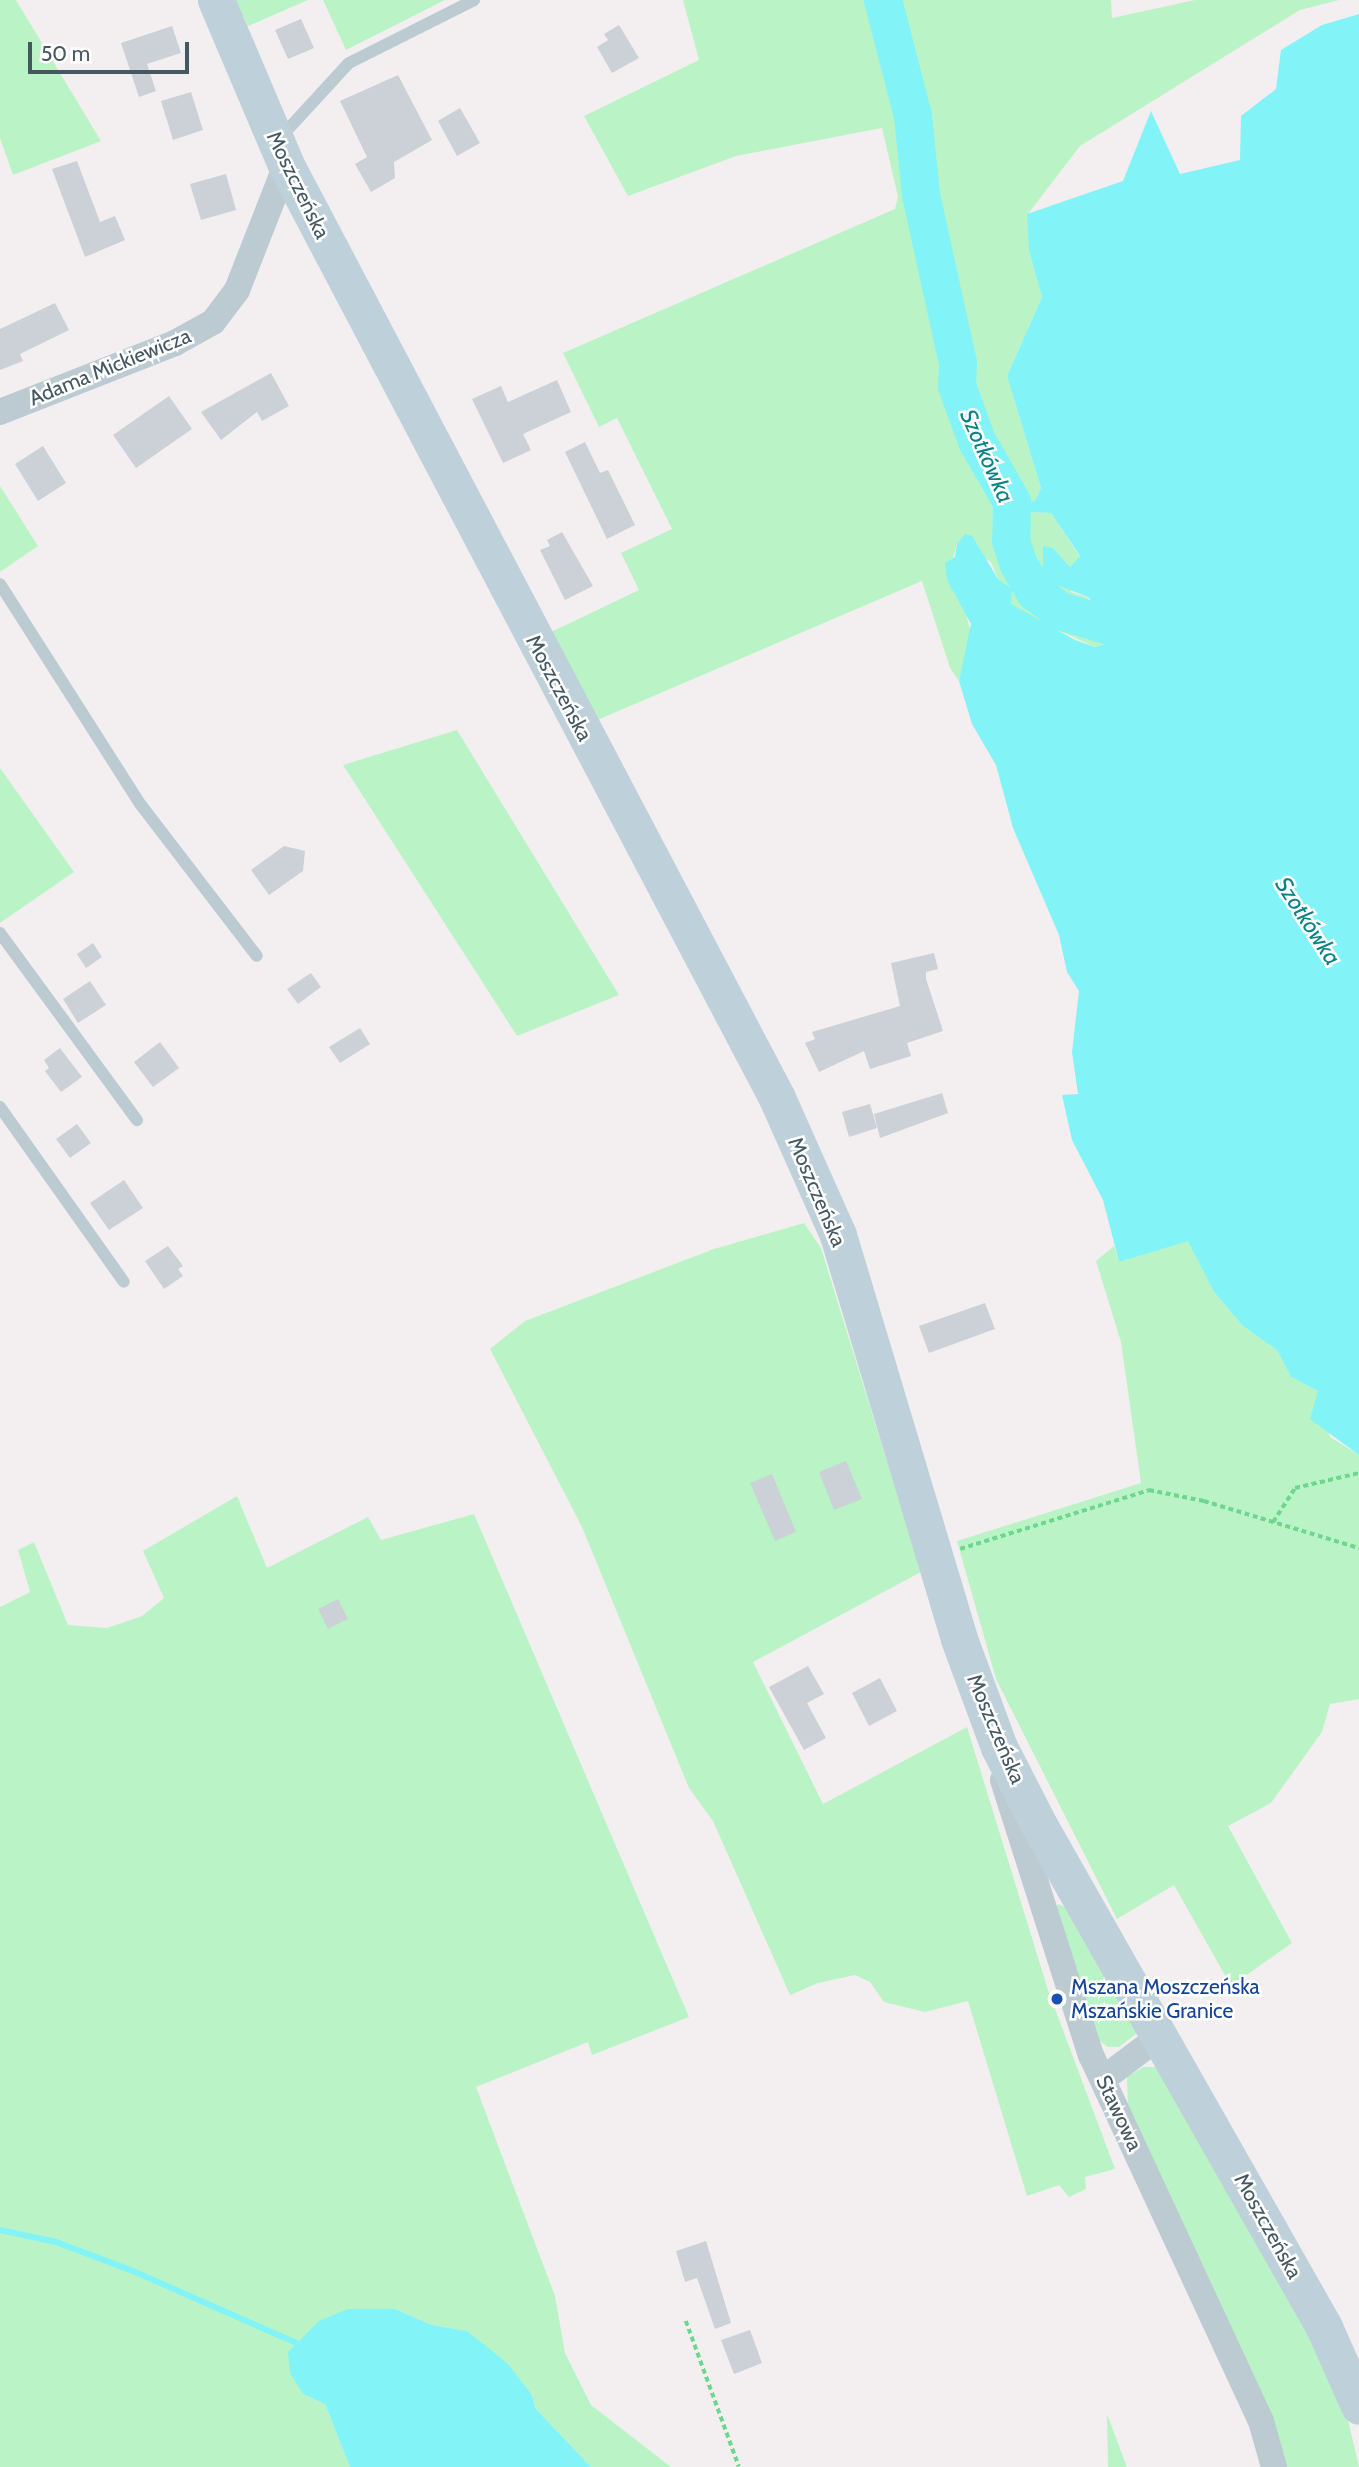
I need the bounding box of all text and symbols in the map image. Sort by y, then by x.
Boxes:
scale bar [32,28,192,72]
text: 50 m [41,41,90,66]
street label: Moszczeńska [261,127,335,243]
street label: Adama Mickiewicza [25,323,195,411]
water label: Szotkówka [954,405,1020,507]
street label: Moszczeńska [521,631,597,745]
water label: Szotkówka [1269,872,1347,970]
street label: Moszczeńska [783,1133,851,1251]
street label: Moszczeńska [962,1670,1030,1788]
place label: Mszana Moszczeńska Mszańskie Granice [1071,1974,1260,2024]
marker: Mszana Moszczeńska Mszańskie Granice [1049,1991,1065,2007]
street label: Stawowa [1091,2071,1147,2155]
street label: Moszczeńska [1229,2169,1307,2283]

